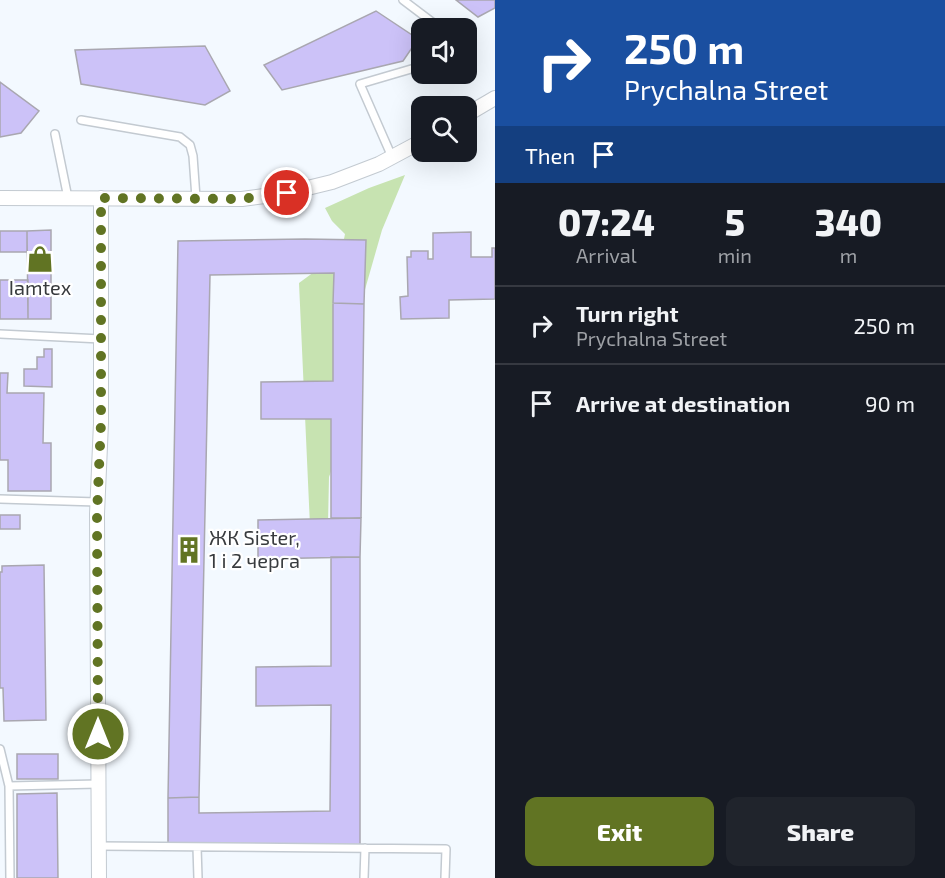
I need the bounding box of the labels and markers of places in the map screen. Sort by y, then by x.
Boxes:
pin [261,167,312,218]
shop icon: Iamtex [25,244,55,274]
place label: Iamtex [9,275,72,299]
place label: ЖК Sister, 1 і 2 черга [209,525,300,572]
building icon: ЖК Sister, 1 і 2 черга [174,535,204,565]

